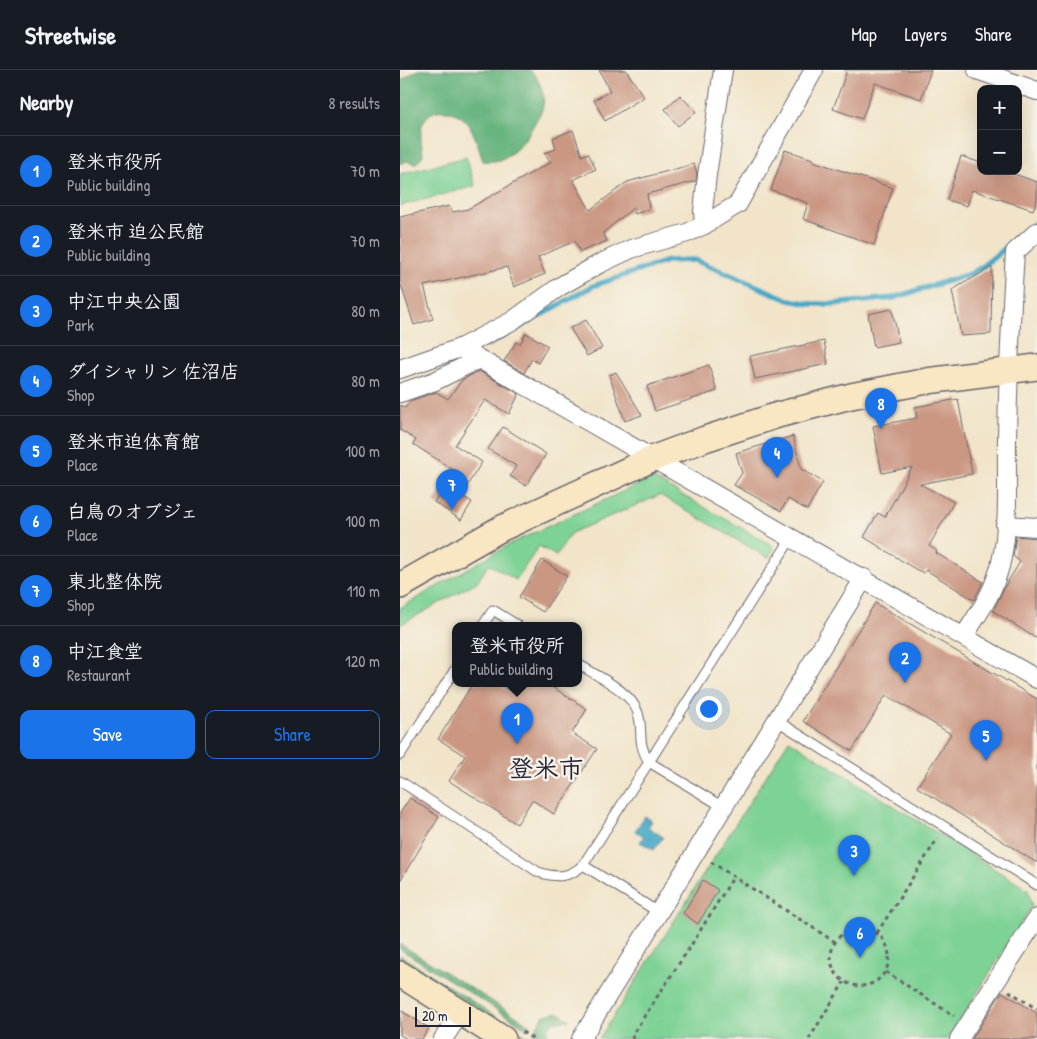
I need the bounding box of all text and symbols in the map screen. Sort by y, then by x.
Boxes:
text: Streetwise [25,19,116,51]
text: Map [851,22,877,47]
text: Layers [905,22,947,47]
text: Share [975,22,1012,47]
map controls [977,85,1022,175]
button: + [977,85,1022,130]
text: Nearby [20,88,73,117]
text: 8 results [328,92,380,114]
button: − [977,130,1022,175]
text: 登米市役所 [67,148,162,174]
text: 1 [33,160,39,182]
text: 70 m [350,160,380,182]
text: Public building [67,174,150,196]
text: 登米市 迫公民館 [67,218,204,244]
text: 2 [32,230,40,252]
text: 70 m [350,230,380,252]
text: Public building [67,244,150,266]
text: 中江中央公園 [67,288,181,314]
text: 3 [32,300,40,322]
text: 80 m [351,300,380,322]
text: Park [67,314,94,336]
text: ダイシャリン 佐沼店 [67,358,239,384]
text: 4 [33,370,39,392]
text: 80 m [351,370,380,392]
text: Shop [67,384,94,406]
pin: 8 [865,388,897,429]
text: 登米市迫体育館 [67,428,200,454]
pin: 4 [761,437,793,478]
text: 5 [33,440,39,462]
text: 100 m [345,440,380,462]
text: Place [67,454,98,476]
pin: 7 [436,469,468,510]
text: 白鳥のオブジェ [67,498,198,524]
text: 6 [33,510,39,532]
text: 100 m [345,510,380,532]
text: Place [67,524,98,546]
text: 東北整体院 [67,568,162,594]
text: 7 [32,580,40,602]
text: 110 m [347,580,380,602]
text: Shop [67,594,94,616]
popup [452,622,582,687]
text: 登米市役所 [469,632,565,658]
text: 中江食堂 [67,638,143,664]
pin: 2 [889,642,921,683]
text: 8 [33,650,39,672]
text: 120 m [345,650,380,672]
text: Public building [469,658,553,680]
text: Restaurant [67,664,130,686]
your location [696,696,722,722]
pin: 1 [501,703,533,744]
button: Save [20,710,195,759]
button: Share [205,710,380,759]
pin: 5 [970,720,1002,761]
district label: 登米市 [508,751,584,785]
pin: 3 [838,835,870,876]
pin: 6 [844,917,876,958]
scale bar [415,1004,471,1027]
text: 20 m [422,1006,448,1025]

